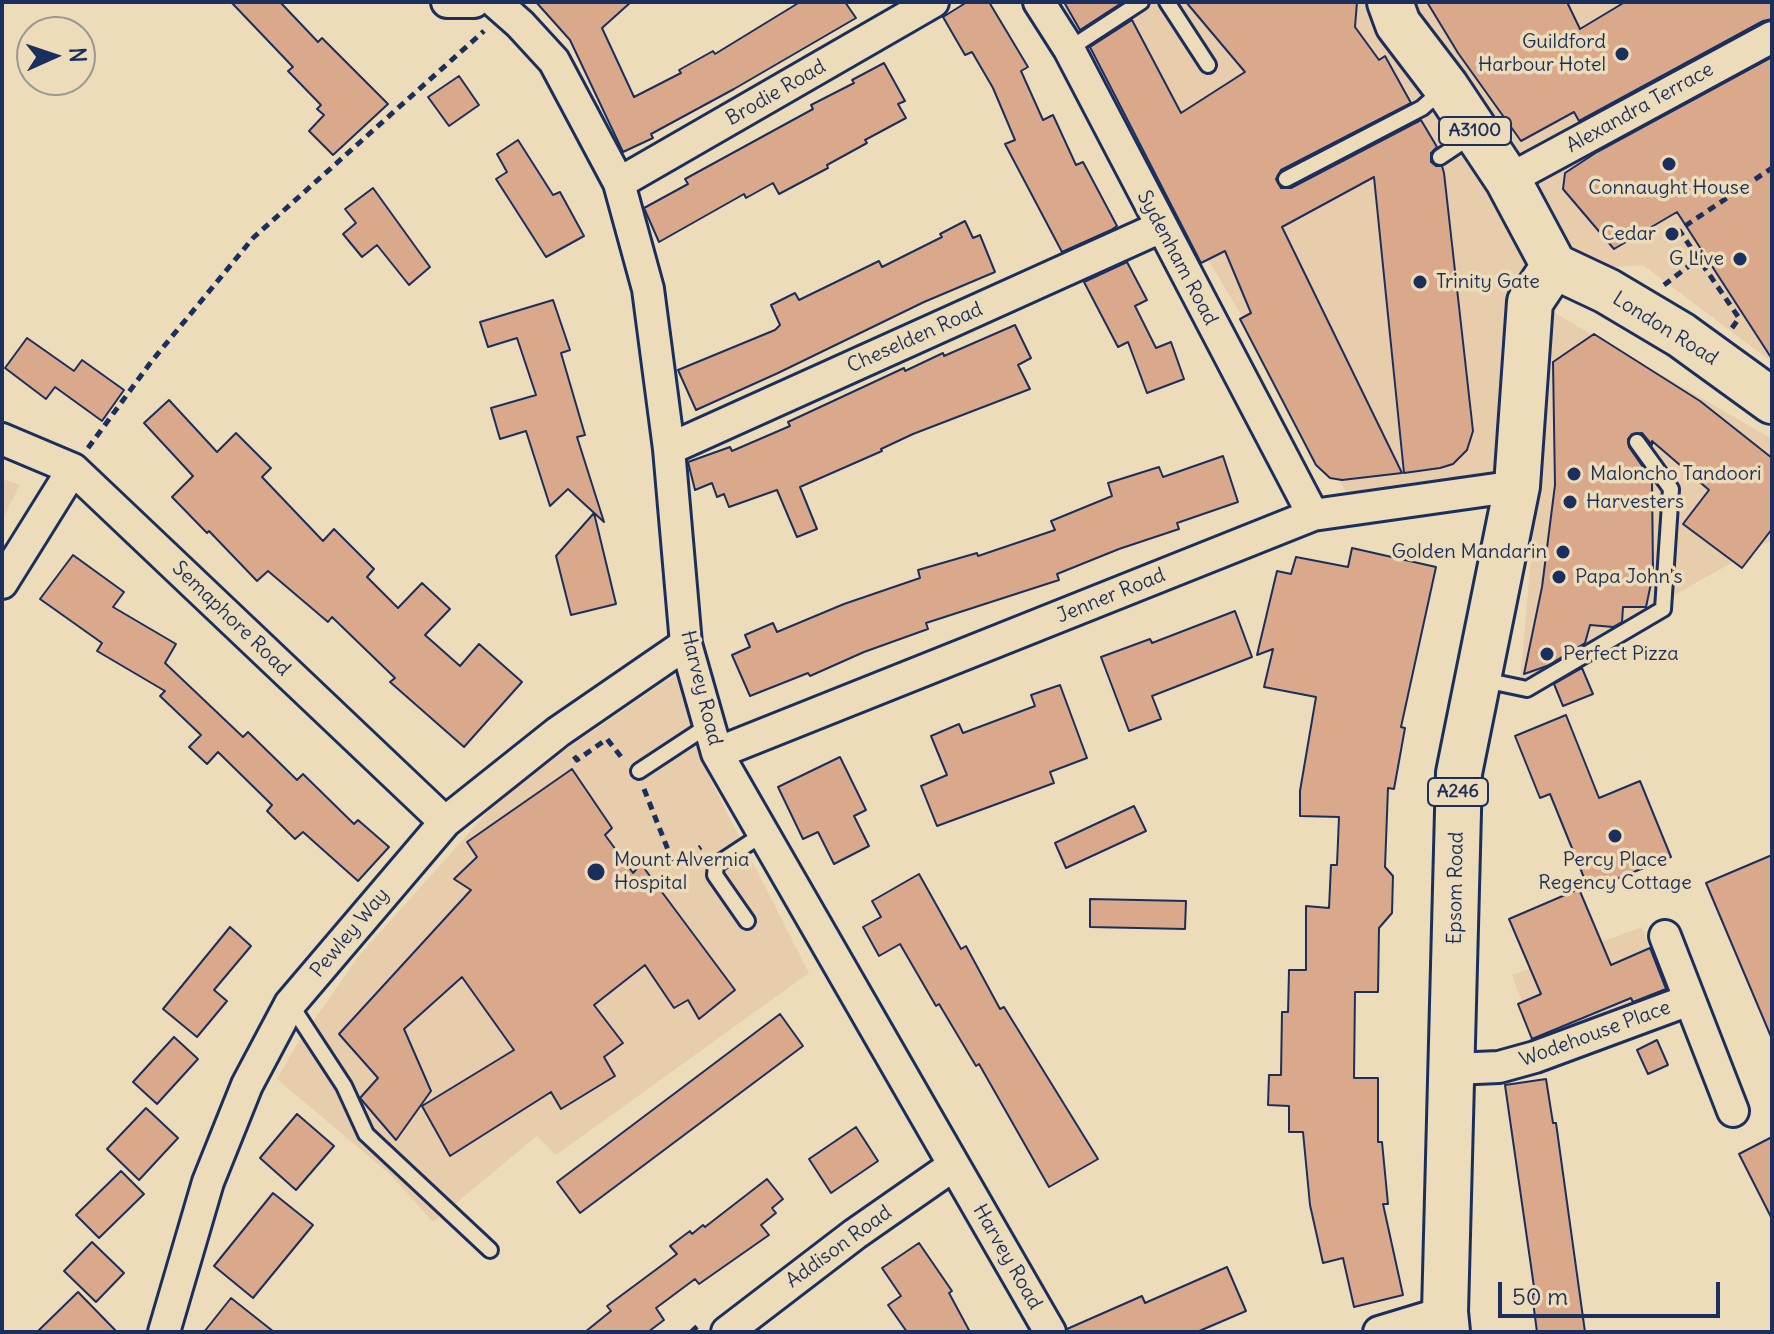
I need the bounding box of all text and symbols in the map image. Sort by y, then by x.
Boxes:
north arrow [16,16,96,96]
place label: Guildford Harbour Hotel [1478,30,1606,77]
marker: Guildford Harbour Hotel [1613,45,1631,63]
text: N [64,47,92,63]
street label: Brodie Road [722,55,830,131]
street label: Alexandra Terrace [1562,58,1718,158]
road number: A3100 [1439,117,1511,145]
marker: Connaught House [1660,155,1678,173]
place label: Connaught House [1588,176,1750,200]
street label: Sydenham Road [1132,187,1222,329]
place label: Cedar [1601,222,1656,246]
marker: Cedar [1663,225,1681,243]
place label: G Live [1669,247,1724,271]
marker: G Live [1731,250,1749,268]
place label: Trinity Gate [1436,270,1540,294]
marker: Trinity Gate [1411,273,1429,291]
street label: London Road [1608,287,1722,371]
street label: Cheselden Road [844,297,986,379]
place label: Maloncho Tandoori [1590,462,1762,486]
marker: Maloncho Tandoori [1565,465,1583,483]
place label: Harvesters [1586,490,1684,514]
marker: Harvesters [1561,493,1579,511]
place label: Golden Mandarin [1392,540,1547,564]
marker: Golden Mandarin [1554,543,1572,561]
street label: Semaphore Road [167,557,295,681]
street label: Jenner Road [1053,563,1169,629]
place label: Papa John's [1575,565,1683,589]
marker: Papa John's [1550,568,1568,586]
street label: Harvey Road [675,628,727,748]
place label: Perfect Pizza [1563,642,1679,666]
marker: Perfect Pizza [1538,645,1556,663]
road number: A246 [1428,778,1488,806]
marker: Percy Place Regency Cottage [1606,827,1624,845]
street label: Epsom Road [1443,832,1469,944]
place label: Mount Alvernia Hospital [614,848,749,895]
place label: Percy Place Regency Cottage [1538,848,1692,895]
marker: Mount Alvernia Hospital [585,861,607,883]
street label: Pewley Way [306,883,394,983]
street label: Wodehouse Place [1516,996,1674,1072]
street label: Harvey Road [967,1200,1047,1314]
street label: Addison Road [782,1201,896,1293]
scale bar [1502,1266,1724,1316]
text: 50 m [1512,1281,1568,1311]

